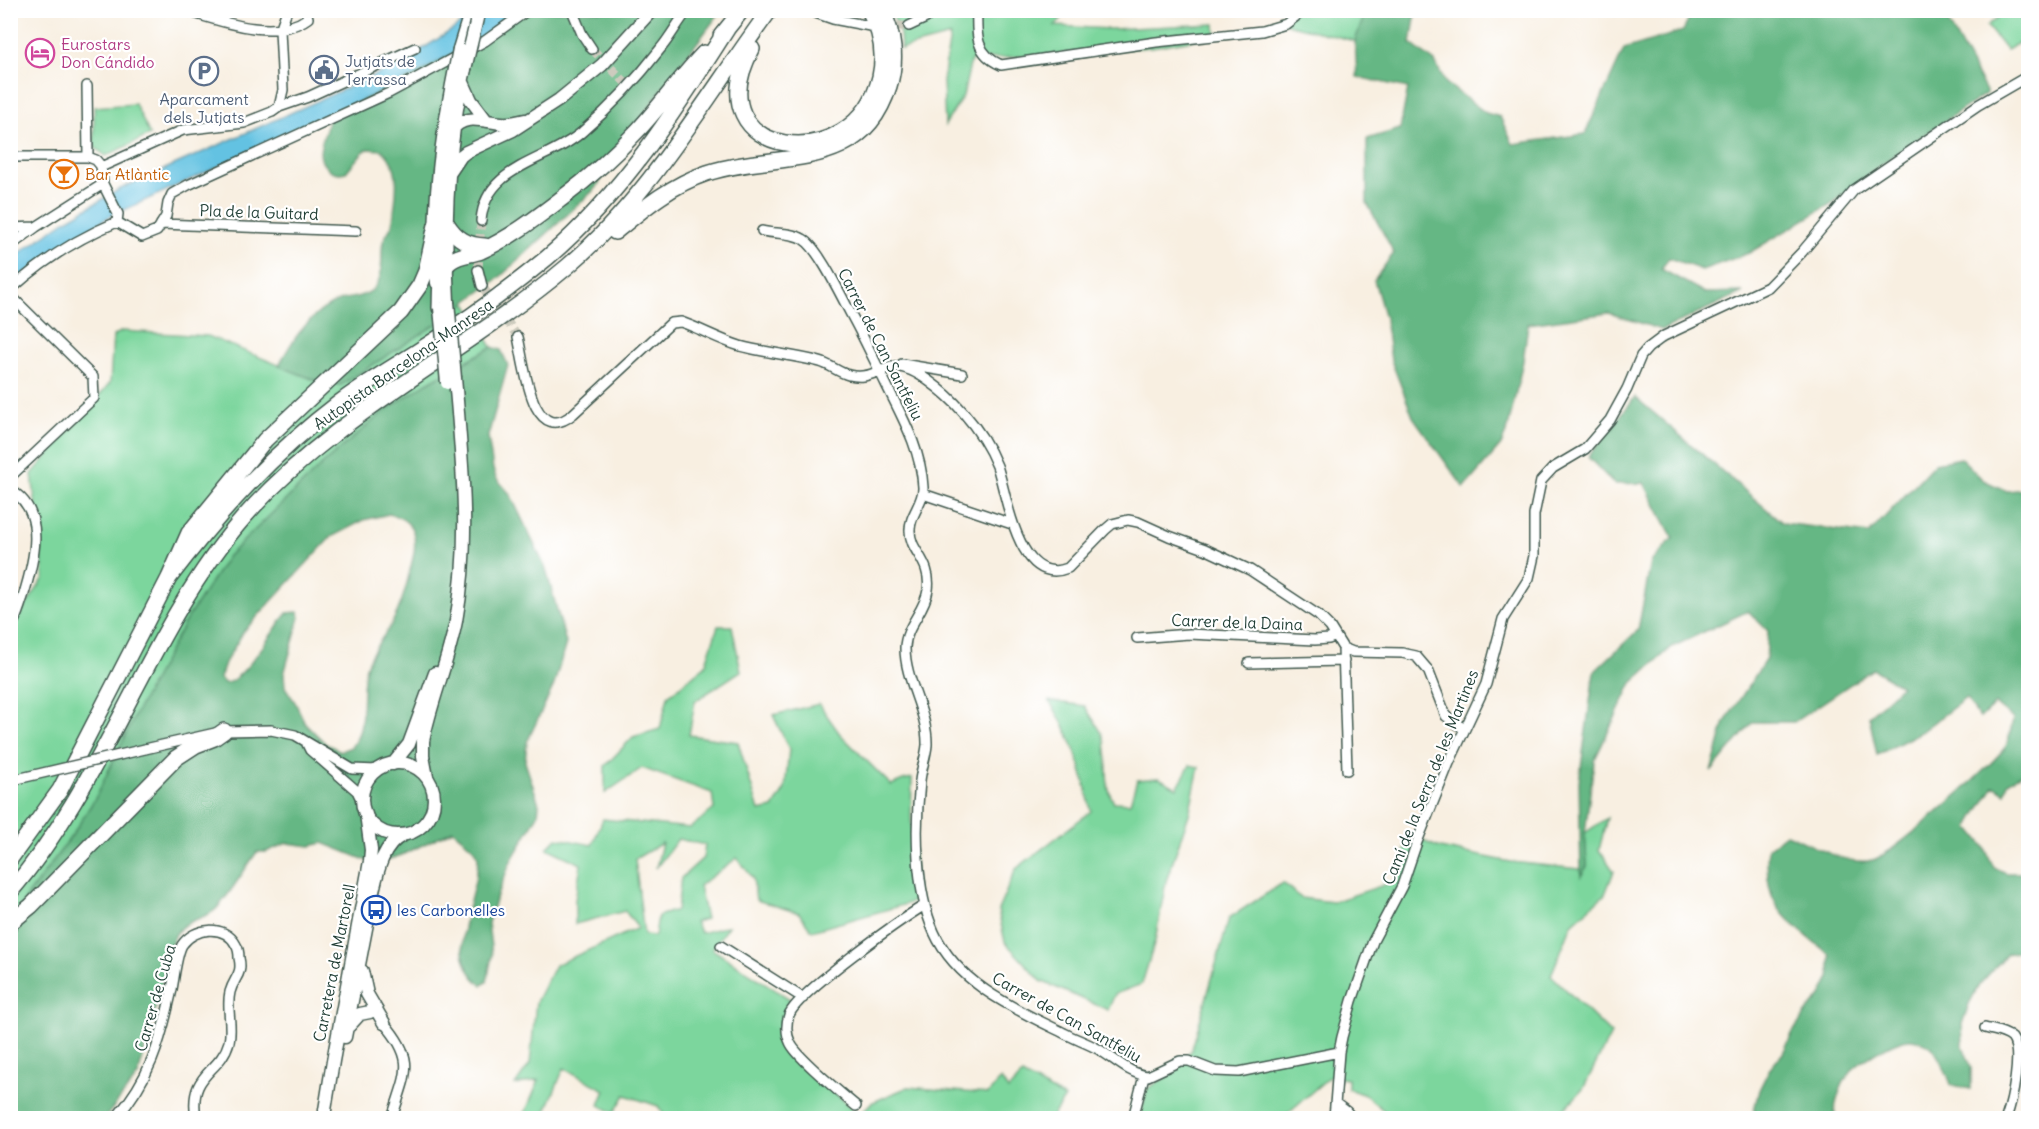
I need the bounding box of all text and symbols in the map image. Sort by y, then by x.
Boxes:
place label: Eurostars Don Cándido [61,34,155,72]
hotel icon: Eurostars Don Cándido [24,37,56,69]
place label: Jutjats de Terrassa [345,51,415,89]
public building icon: Jutjats de Terrassa [308,54,340,86]
parking icon: Aparcament dels Jutjats [188,55,220,87]
place label: Aparcament dels Jutjats [159,89,249,127]
bar icon: Bar Atlàntic [48,158,80,190]
place label: Bar Atlàntic [85,164,169,184]
street label: Pla de la Guitard [199,200,319,224]
street label: Carrer de Can Santfeliu [834,265,928,423]
street label: Autopista Barcelona-Manresa [309,294,497,434]
street label: Carrer de la Daina [1171,610,1303,634]
street label: Camí de la Serra de les Martines [1378,666,1482,888]
street label: Carretera de Martorell [309,882,359,1044]
bus stop icon: les Carbonelles [360,894,392,926]
place label: les Carbonelles [397,900,505,920]
street label: Carrer de Cuba [130,942,180,1054]
street label: Carrer de Can Santfeliu [989,968,1145,1066]

